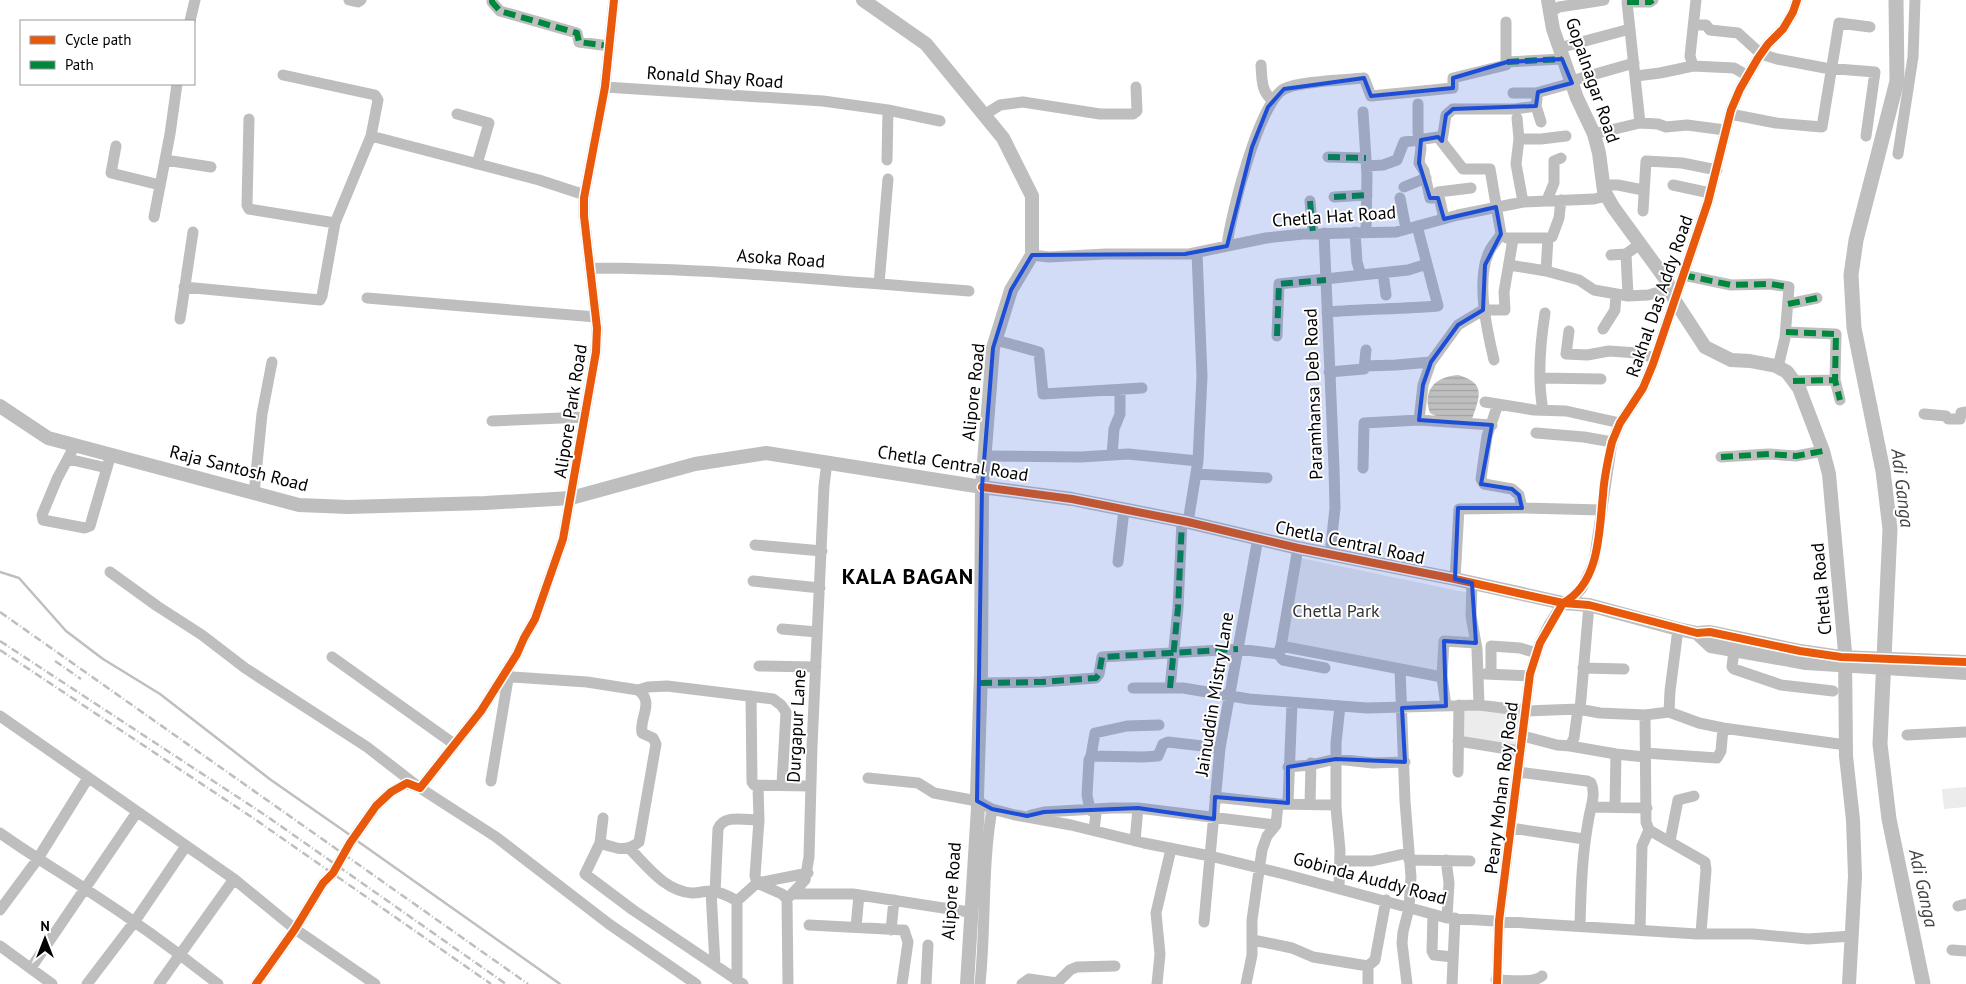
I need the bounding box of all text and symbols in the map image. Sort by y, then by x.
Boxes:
street label: Gopalnagar Road [1561,14,1625,146]
legend [20,20,195,85]
text: Cycle path [65,30,131,49]
text: Path [65,55,94,74]
street label: Ronald Shay Road [646,61,784,93]
street label: Chetla Hat Road [1271,200,1397,232]
street label: Rakhal Das Addy Road [1620,212,1698,380]
street label: Asoka Road [736,243,826,273]
street label: Paramhansa Deb Road [1299,308,1327,480]
street label: Alipore Park Road [548,342,592,480]
street label: Alipore Road [956,342,990,442]
street label: Raja Santosh Road [167,440,311,496]
street label: Chetla Central Road [876,440,1030,486]
water label: Adi Ganga [1886,446,1920,530]
street label: Chetla Central Road [1273,515,1427,569]
street label: Chetla Road [1806,542,1836,636]
district label: KALA BAGAN [842,562,974,590]
park label: Chetla Park [1292,599,1380,622]
street label: Jainuddin Mistry Lane [1190,610,1238,779]
street label: Durgapur Lane [782,669,810,783]
street label: Peary Mohan Roy Road [1479,701,1523,875]
street label: Alipore Road [936,841,966,941]
street label: Gobinda Auddy Road [1291,846,1449,910]
water label: Adi Ganga [1904,846,1944,930]
north arrow [20,914,70,964]
text: N [40,917,50,935]

